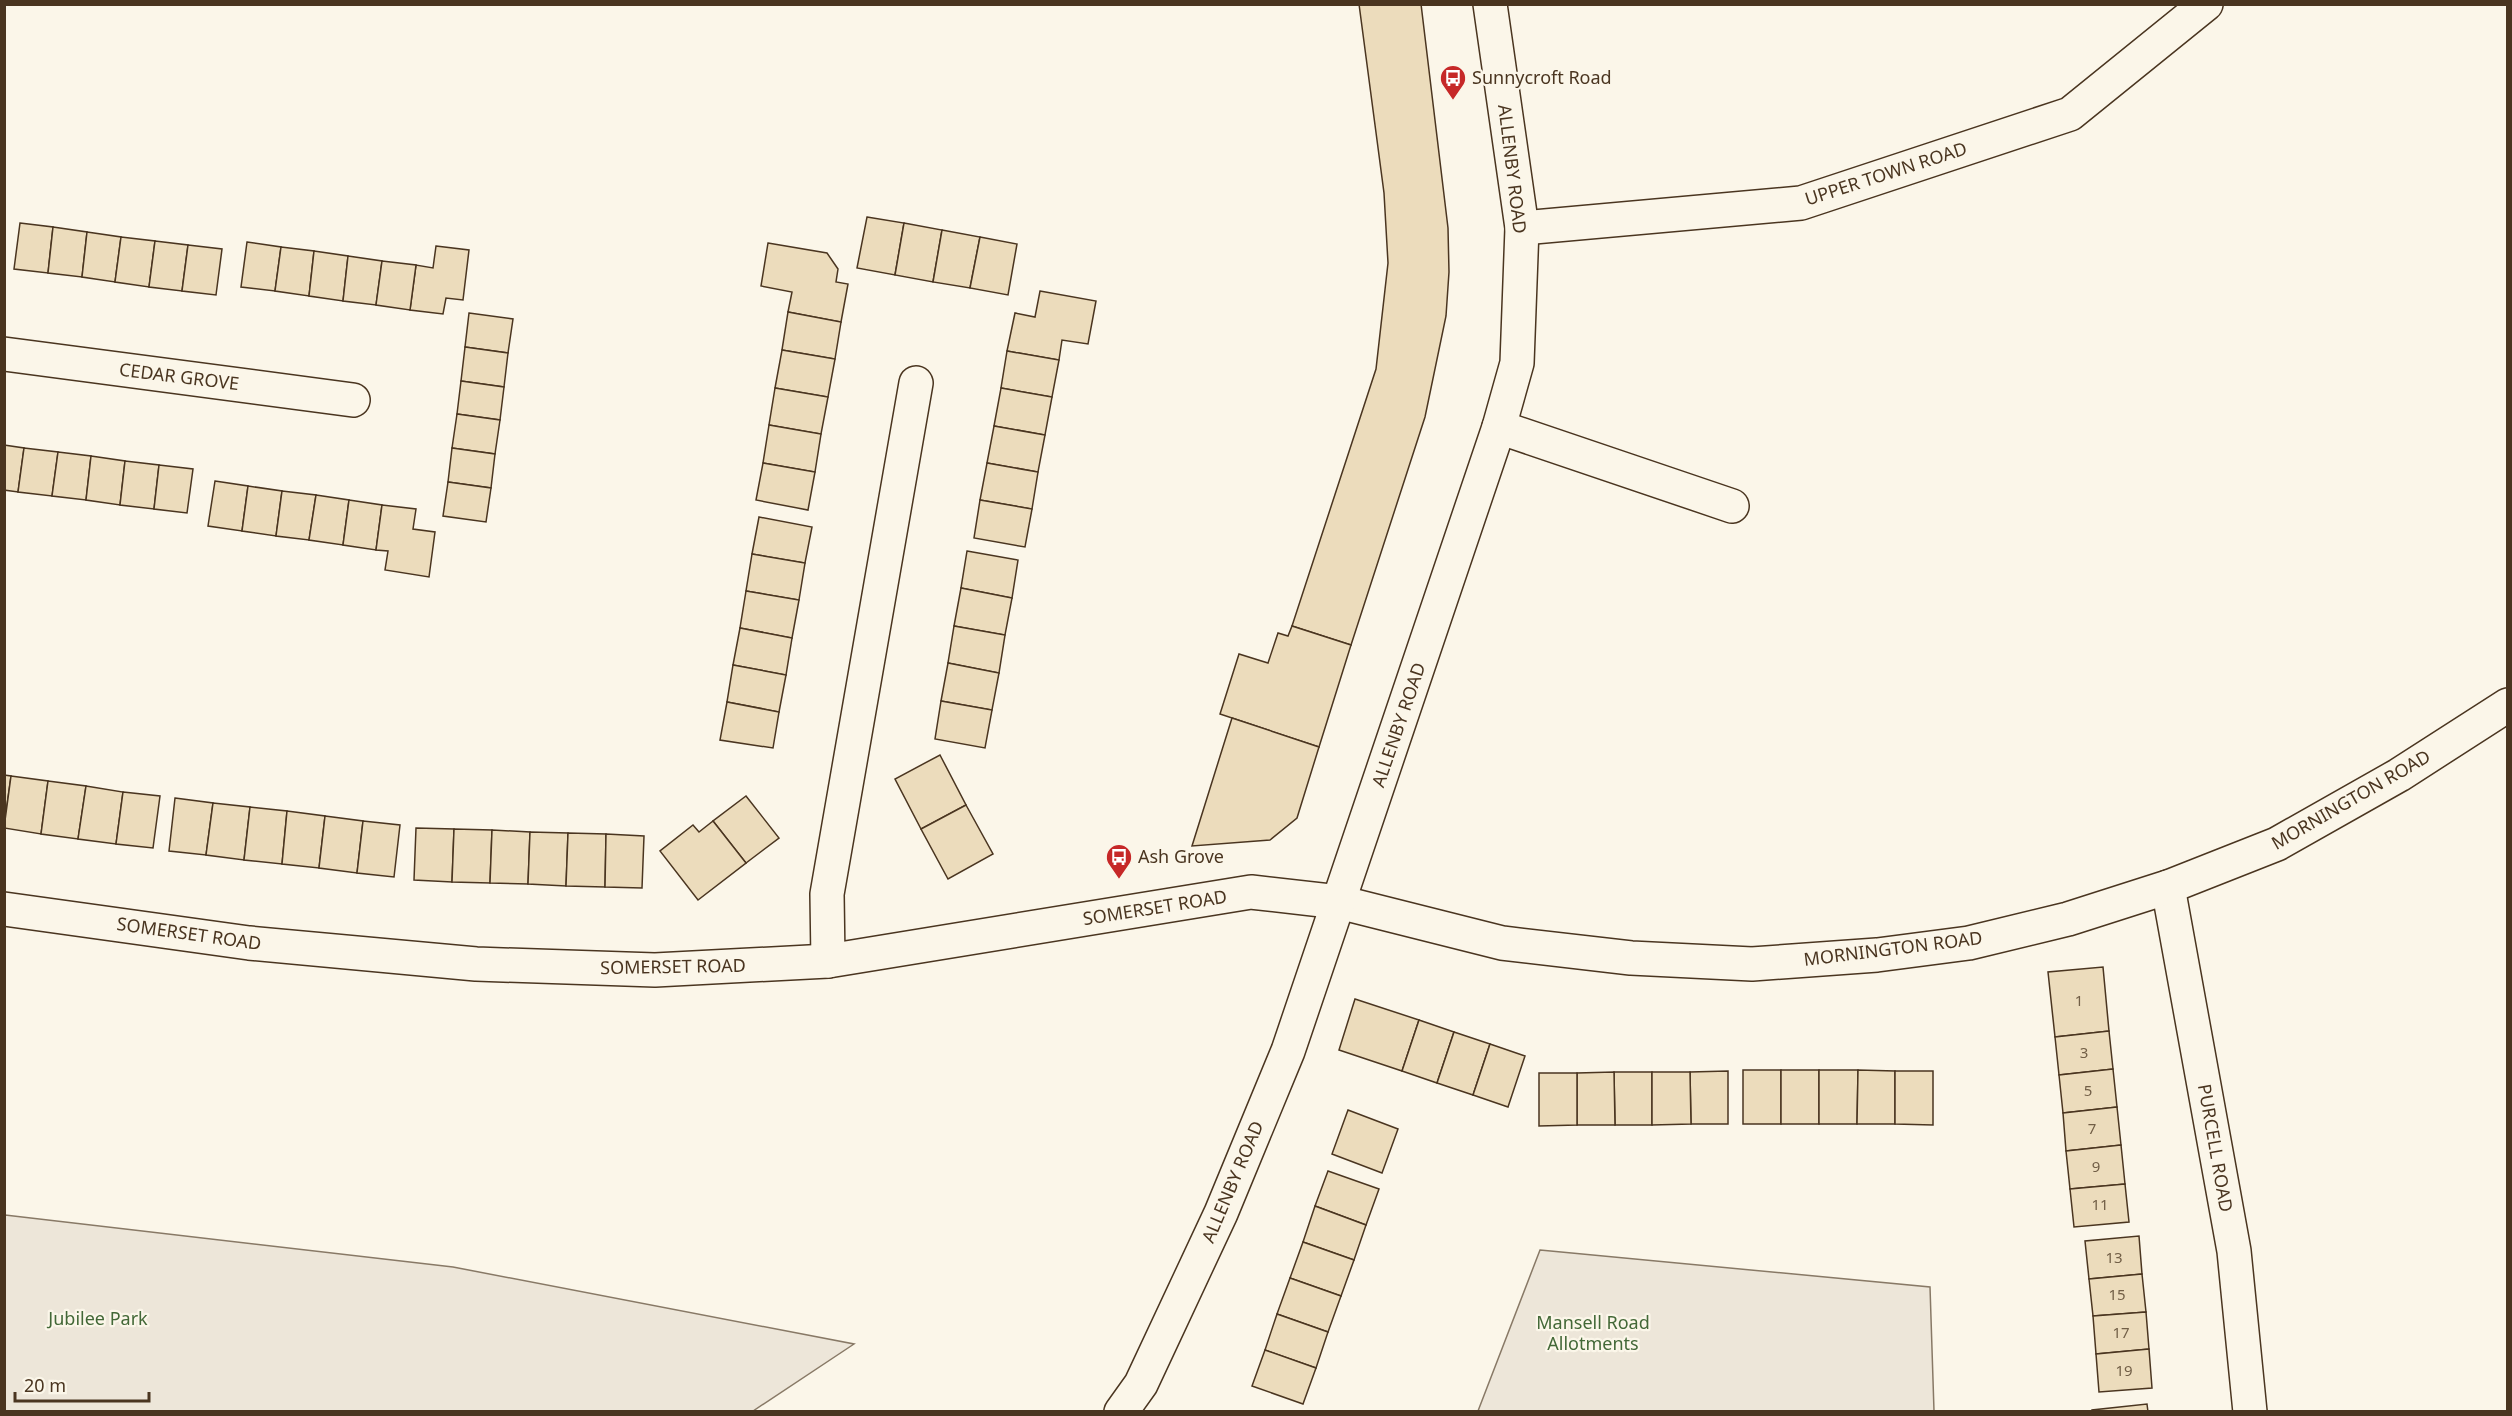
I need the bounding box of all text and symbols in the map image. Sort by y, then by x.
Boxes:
bus stop icon: Sunnycroft Road [1438,63,1468,101]
place label: Sunnycroft Road [1472,65,1612,89]
street label: ALLENBY ROAD [1493,103,1533,235]
street label: UPPER TOWN ROAD [1802,136,1970,211]
street label: CEDAR GROVE [118,357,240,395]
street label: ALLENBY ROAD [1366,659,1431,790]
street label: MORNINGTON ROAD [2267,744,2434,854]
bus stop icon: Ash Grove [1104,842,1134,880]
place label: Ash Grove [1138,844,1224,868]
street label: SOMERSET ROAD [1081,884,1229,930]
street label: SOMERSET ROAD [115,911,263,955]
street label: MORNINGTON ROAD [1802,925,1984,971]
street label: SOMERSET ROAD [600,953,746,979]
house number: 1 [2075,990,2083,1010]
house number: 3 [2080,1042,2088,1062]
house number: 5 [2084,1080,2092,1100]
street label: PURCELL ROAD [2193,1082,2239,1214]
street label: ALLENBY ROAD [1196,1117,1269,1246]
house number: 7 [2088,1118,2096,1138]
house number: 9 [2092,1156,2100,1176]
house number: 11 [2091,1194,2109,1214]
house number: 13 [2105,1247,2123,1267]
house number: 15 [2108,1284,2126,1304]
park label: Jubilee Park [46,1306,148,1330]
park label: Mansell Road Allotments [1536,1310,1650,1355]
house number: 17 [2112,1322,2130,1342]
house number: 19 [2115,1360,2133,1380]
scale bar [15,1365,148,1403]
text: 20 m [24,1373,66,1397]

